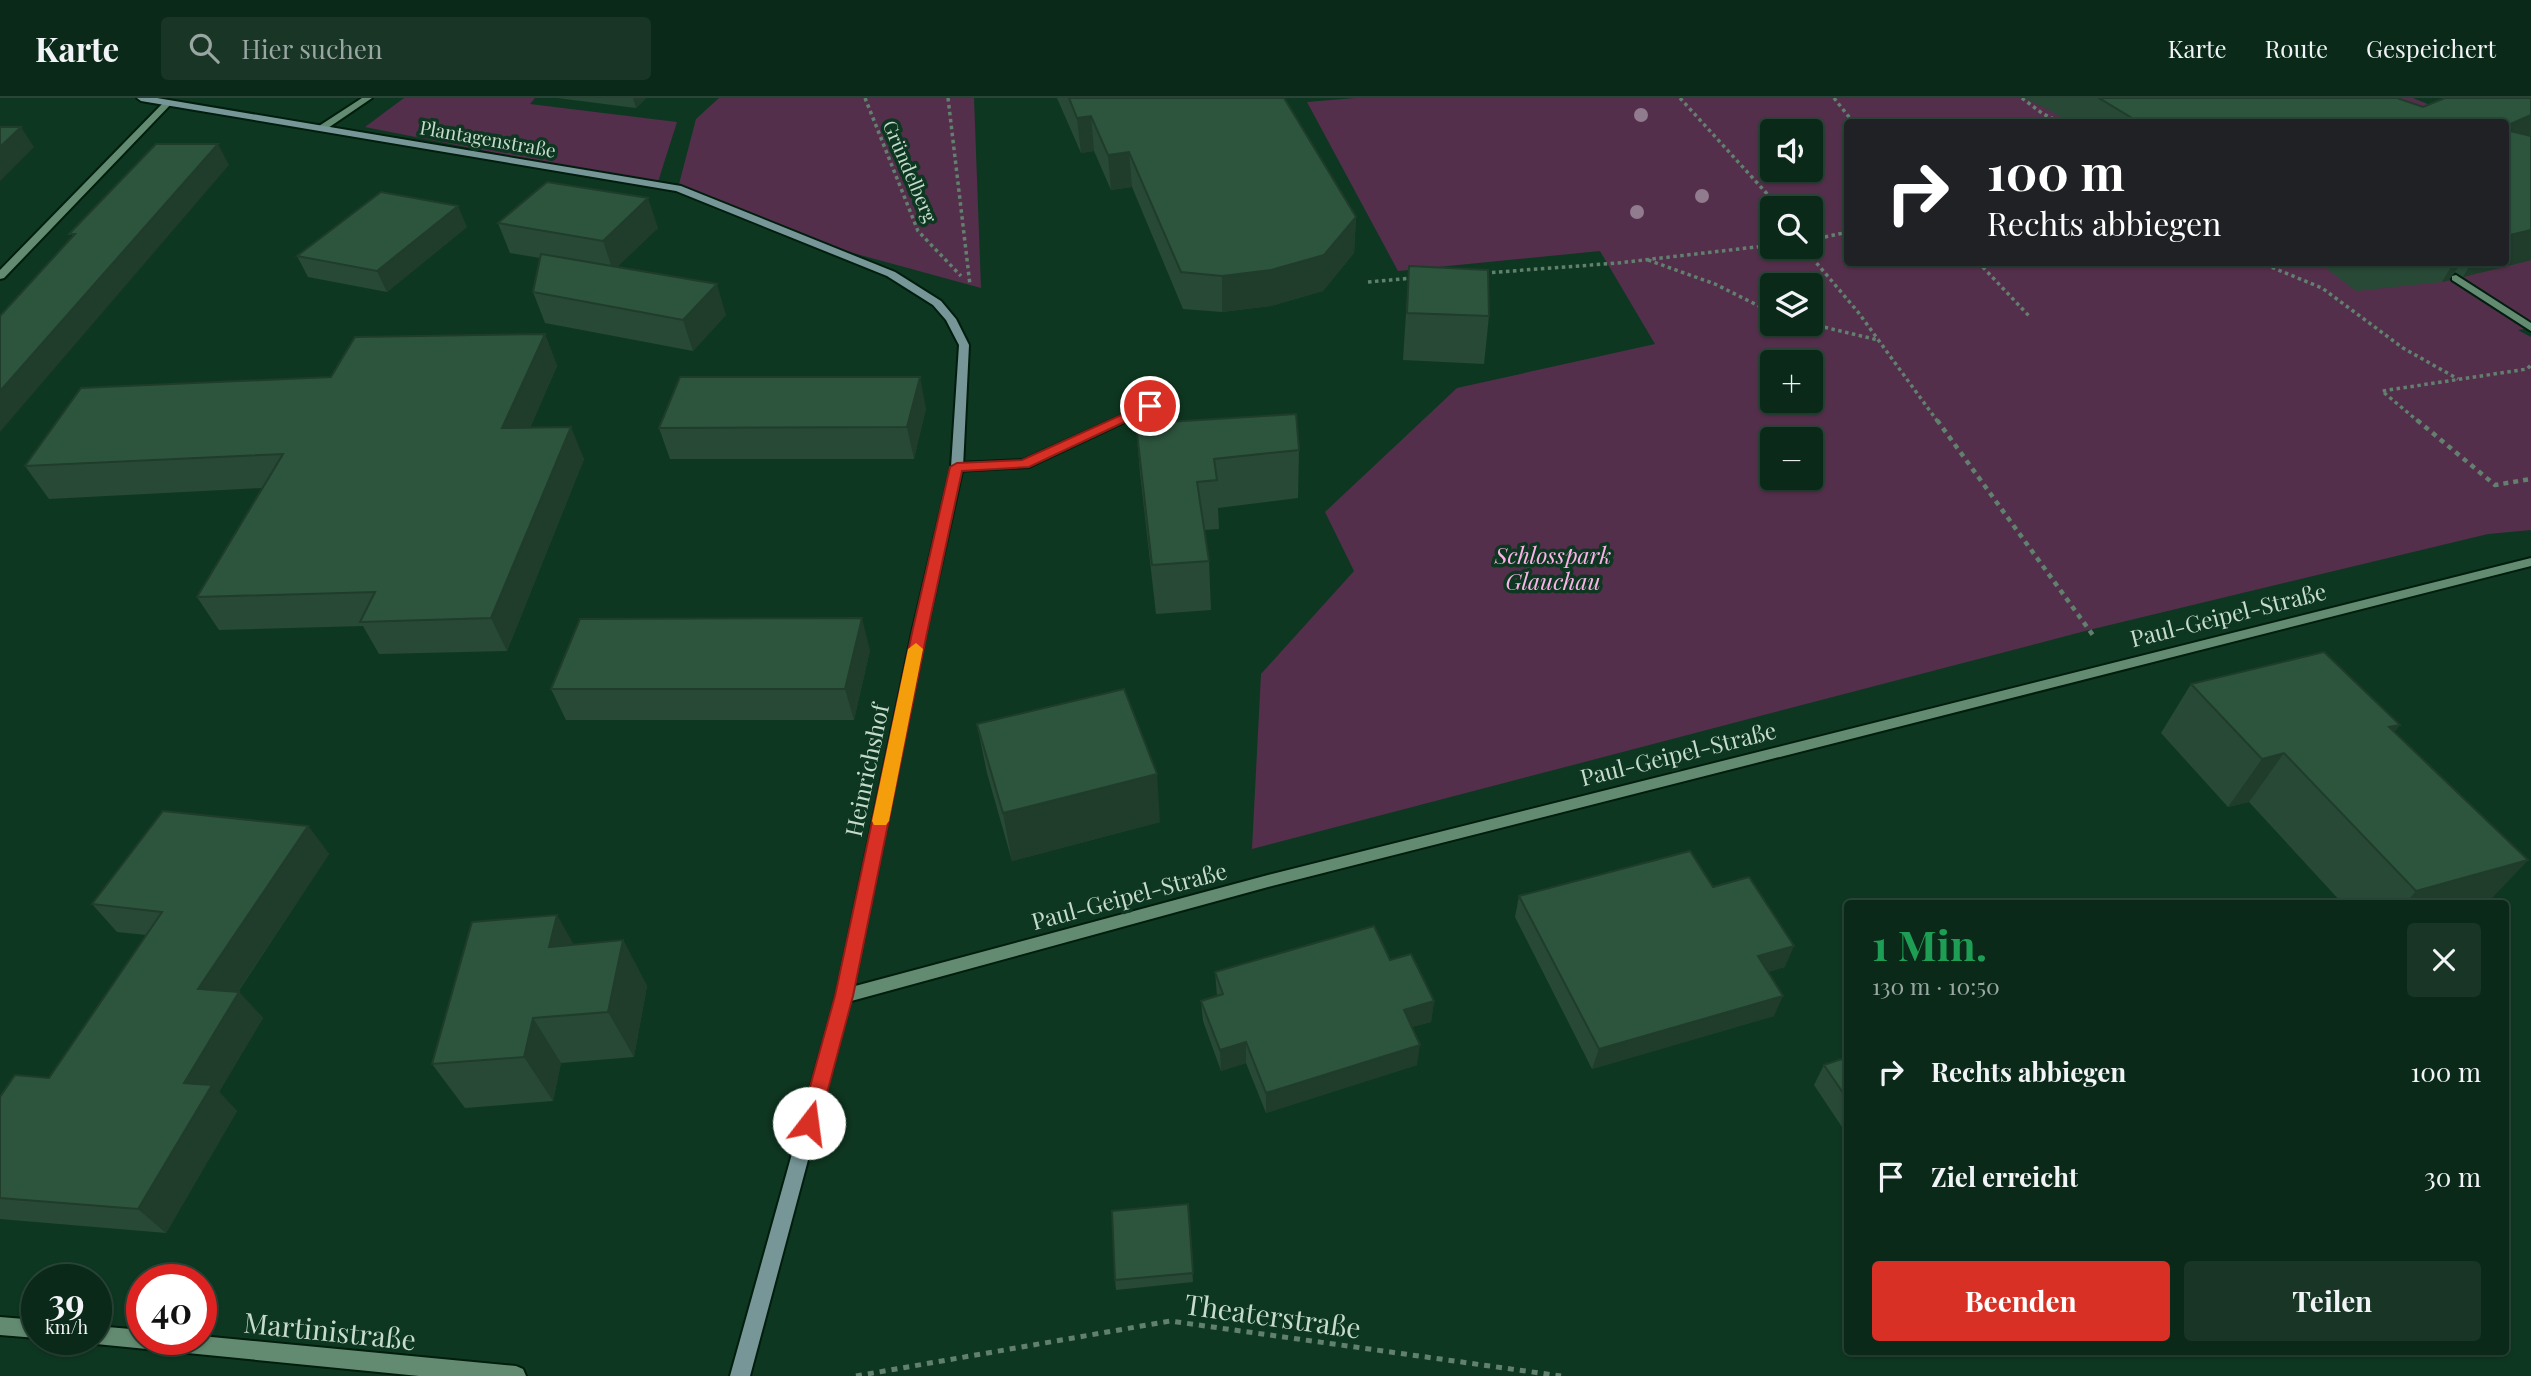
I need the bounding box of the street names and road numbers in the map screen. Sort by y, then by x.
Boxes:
street label: Plantagenstraße [418,113,558,163]
street label: Gründelberg [878,116,944,226]
street label: Paul-Geipel-Straße [2127,575,2329,653]
street label: Heinrichshof [837,699,896,839]
street label: Paul-Geipel-Straße [1577,714,1779,792]
street label: Paul-Geipel-Straße [1028,854,1230,936]
street label: Theaterstraße [1182,1284,1364,1346]
street label: Martinistraße [242,1303,418,1357]

